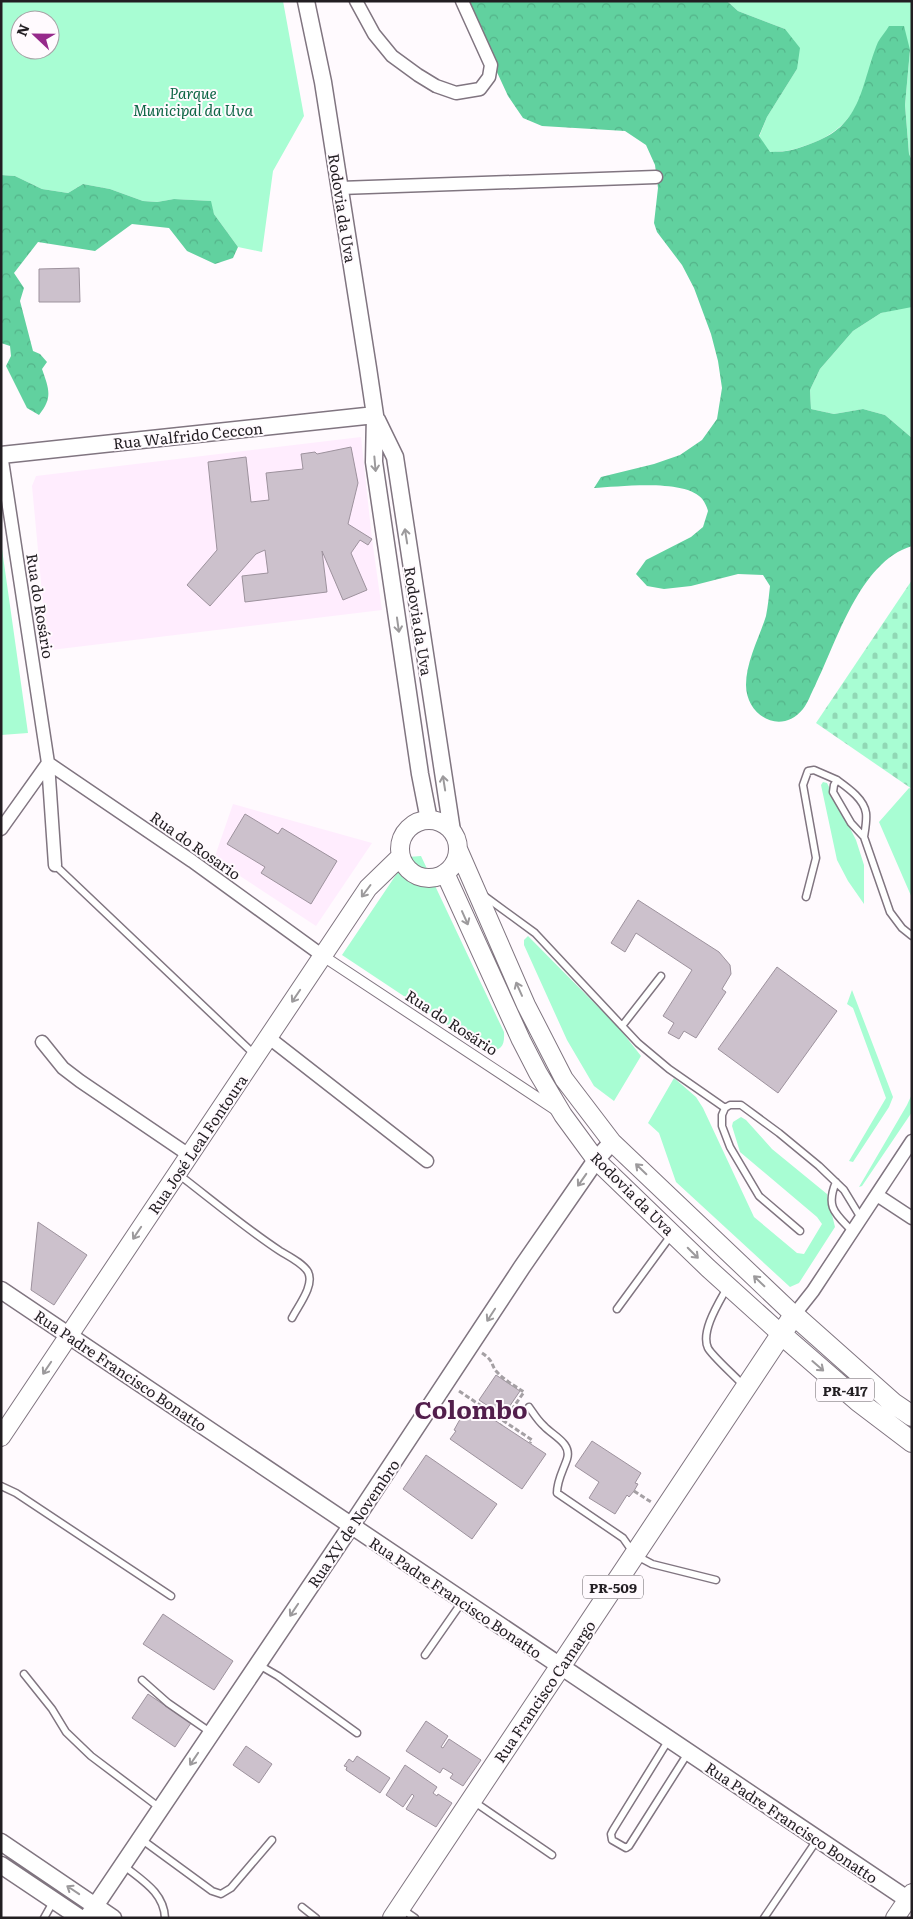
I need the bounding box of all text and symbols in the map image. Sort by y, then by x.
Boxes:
north arrow [10,10,60,60]
text: N [11,20,34,39]
park label: Parque Municipal da Uva [133,81,254,121]
street label: Rodovia da Uva [323,152,363,265]
street label: Rua Walfrido Ceccon [112,416,264,454]
one-way arrow [370,456,379,472]
one-way arrow [401,528,411,544]
street label: Rua do Rosário [21,552,61,660]
street label: Rodovia da Uva [399,565,439,678]
one-way arrow [393,616,403,632]
one-way arrow [439,776,449,792]
street label: Rua do Rosario [146,805,246,885]
one-way arrow [361,884,372,897]
one-way arrow [461,910,471,925]
one-way arrow [513,982,523,997]
street label: Rua do Rosário [401,983,503,1061]
one-way arrow [291,989,301,1003]
street label: Rua José Leal Fontoura [142,1069,253,1219]
street label: Rodovia da Uva [586,1146,681,1241]
one-way arrow [635,1163,647,1175]
one-way arrow [577,1173,587,1187]
one-way arrow [132,1226,142,1240]
one-way arrow [686,1247,699,1259]
one-way arrow [752,1275,765,1287]
street label: Rua Padre Francisco Bonatto [30,1303,212,1437]
one-way arrow [486,1308,496,1322]
one-way arrow [811,1360,824,1371]
one-way arrow [42,1361,52,1375]
road number: PR-417 [816,1378,874,1402]
district label: Colombo [414,1390,528,1427]
street label: Rua XV de Novembro [301,1454,405,1592]
street label: Rua Padre Francisco Bonatto [365,1530,547,1664]
road number: PR-509 [583,1575,643,1598]
one-way arrow [289,1603,300,1617]
street label: Rua Francisco Camargo [488,1615,601,1767]
one-way arrow [188,1752,199,1766]
street label: Rua Padre Francisco Bonatto [701,1755,883,1889]
one-way arrow [66,1885,80,1896]

